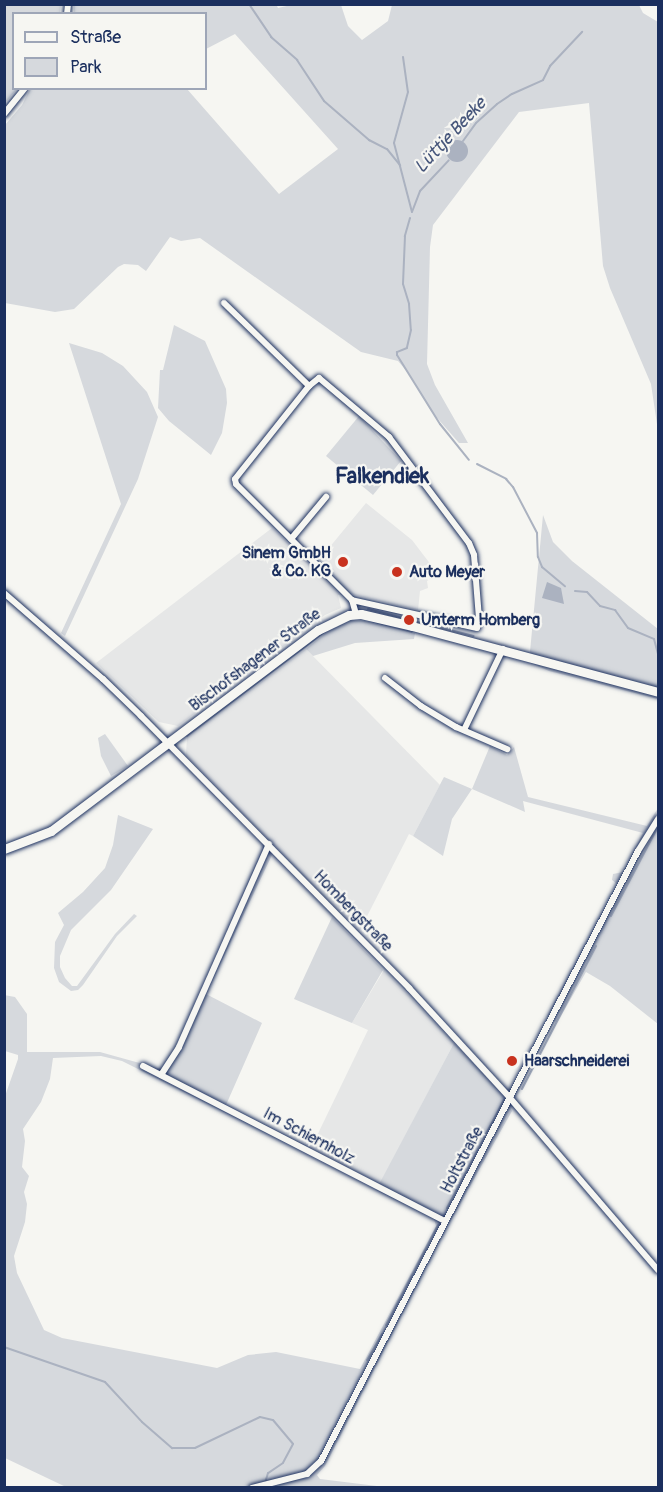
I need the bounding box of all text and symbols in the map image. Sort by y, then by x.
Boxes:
legend [12,12,207,90]
text: Straße [70,26,121,49]
text: Park [70,56,102,79]
water label: Lüttje Beeke [411,94,491,178]
district label: Falkendiek [335,464,429,490]
place label: Sinem GmbH & Co. KG [242,543,331,581]
marker: Sinem GmbH & Co. KG [336,555,350,569]
place label: Auto Meyer [409,562,485,582]
marker: Auto Meyer [390,565,404,579]
street label: Bischofshagener Straße [186,604,324,716]
place label: Unterm Homberg [421,610,540,630]
marker: Unterm Homberg [402,613,416,627]
street label: Hombergstraße [310,866,396,956]
place label: Haarschneiderei [524,1051,629,1071]
marker: Haarschneiderei [505,1054,519,1068]
street label: Im Schiernholz [260,1104,358,1168]
street label: Holtstraße [437,1124,487,1196]

